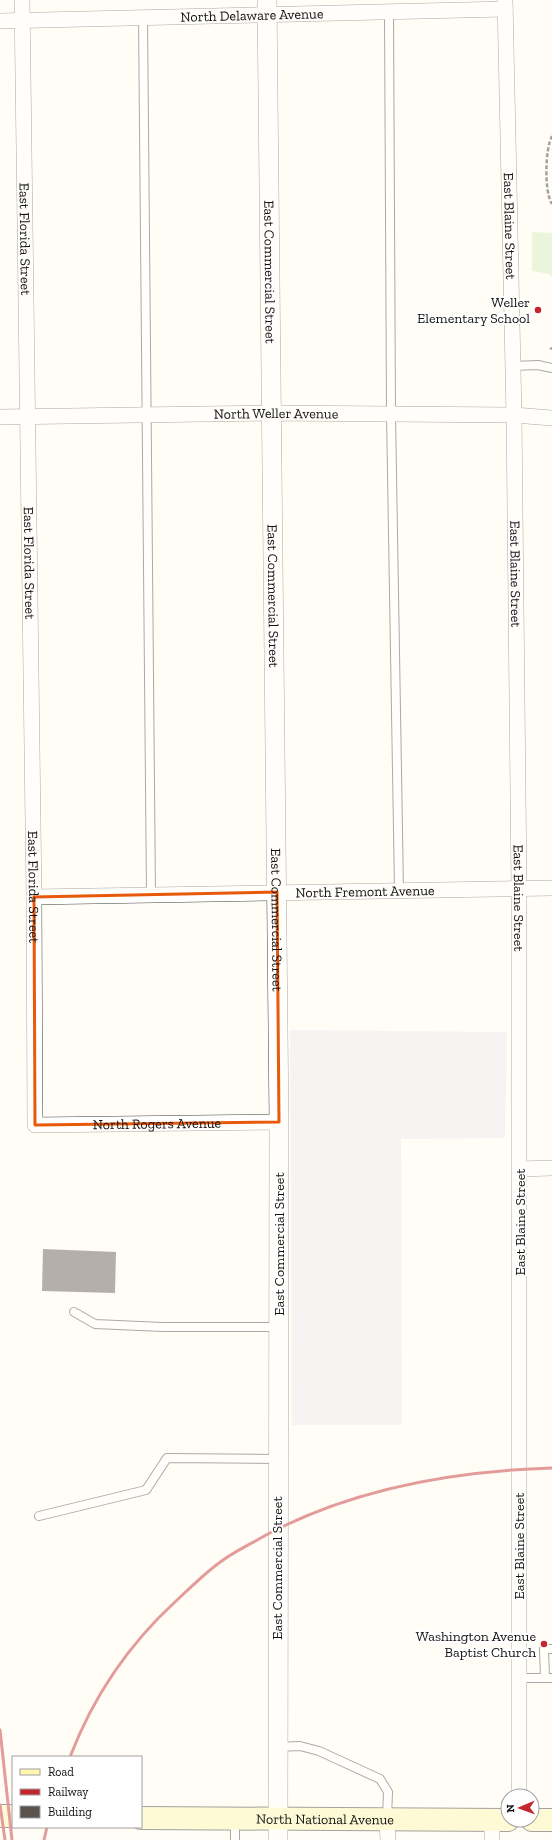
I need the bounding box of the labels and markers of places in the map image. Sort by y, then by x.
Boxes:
place label: Weller Elementary School [417,294,530,327]
marker: Weller Elementary School [533,305,543,315]
place label: Washington Avenue Baptist Church [416,1628,536,1661]
marker: Washington Avenue Baptist Church [539,1639,549,1649]

